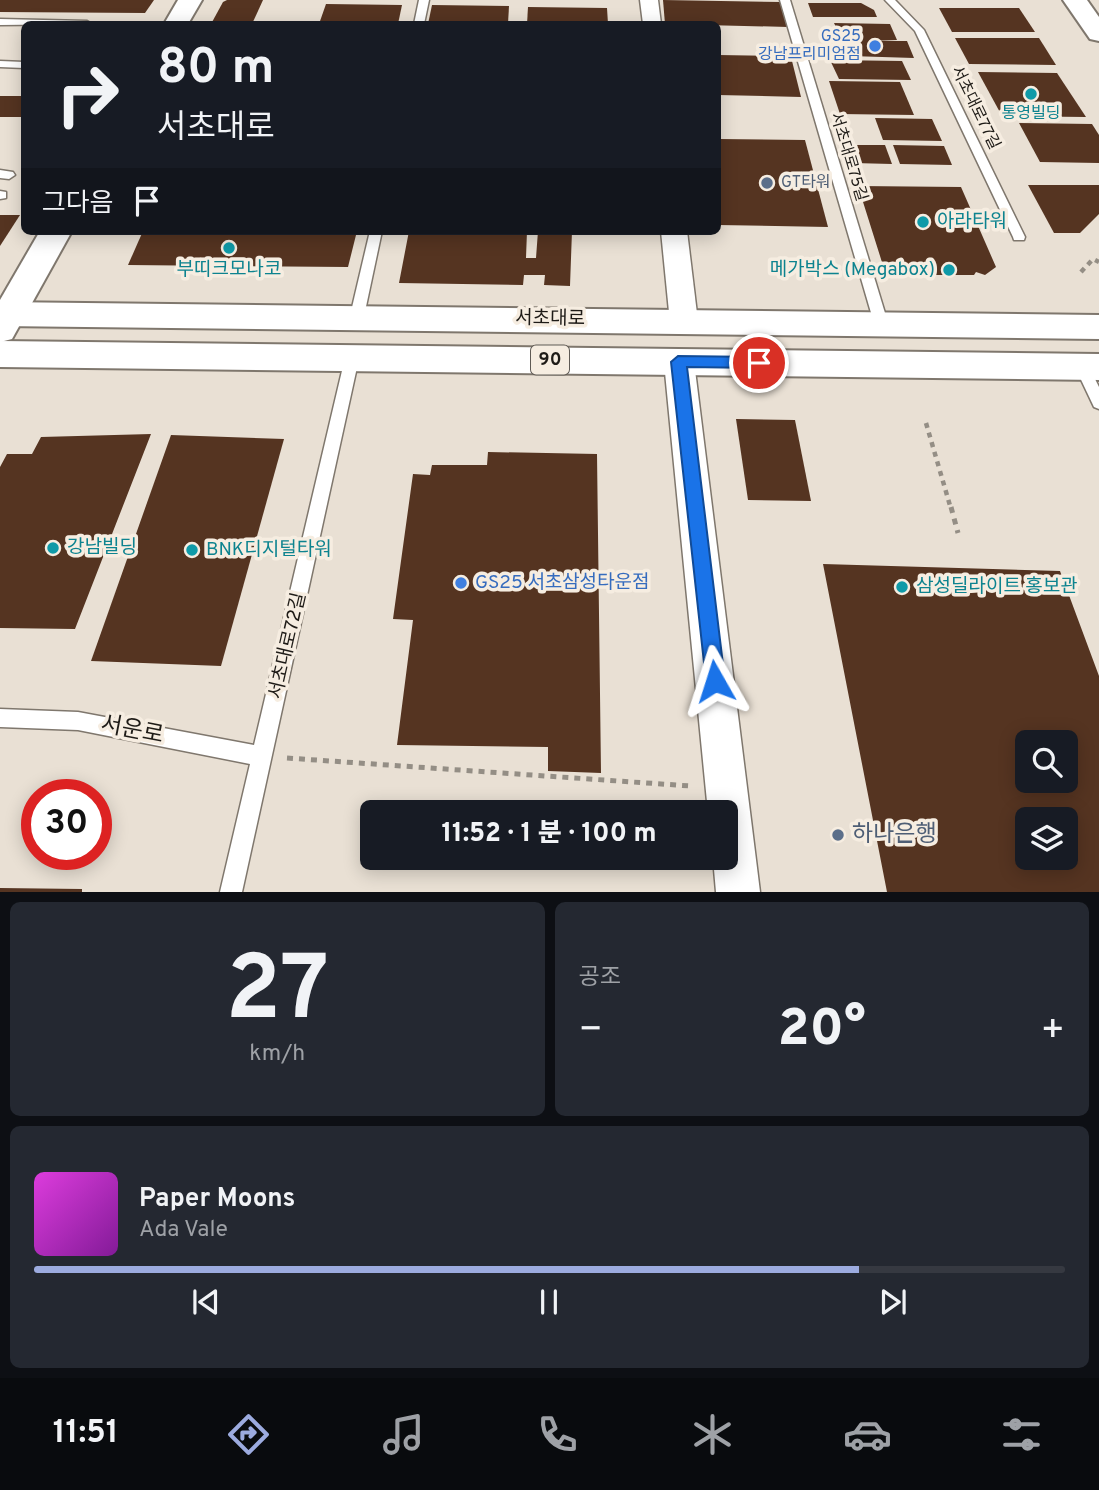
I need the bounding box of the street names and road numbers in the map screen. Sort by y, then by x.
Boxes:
street label: 서초대로77길 [946,63,1004,153]
street label: 서초대로75길 [825,110,871,204]
street label: 서초대로 [515,306,585,332]
road number: 90 [531,346,569,374]
street label: 서초대로72길 [264,590,312,702]
street label: 서운로 [98,711,166,751]

